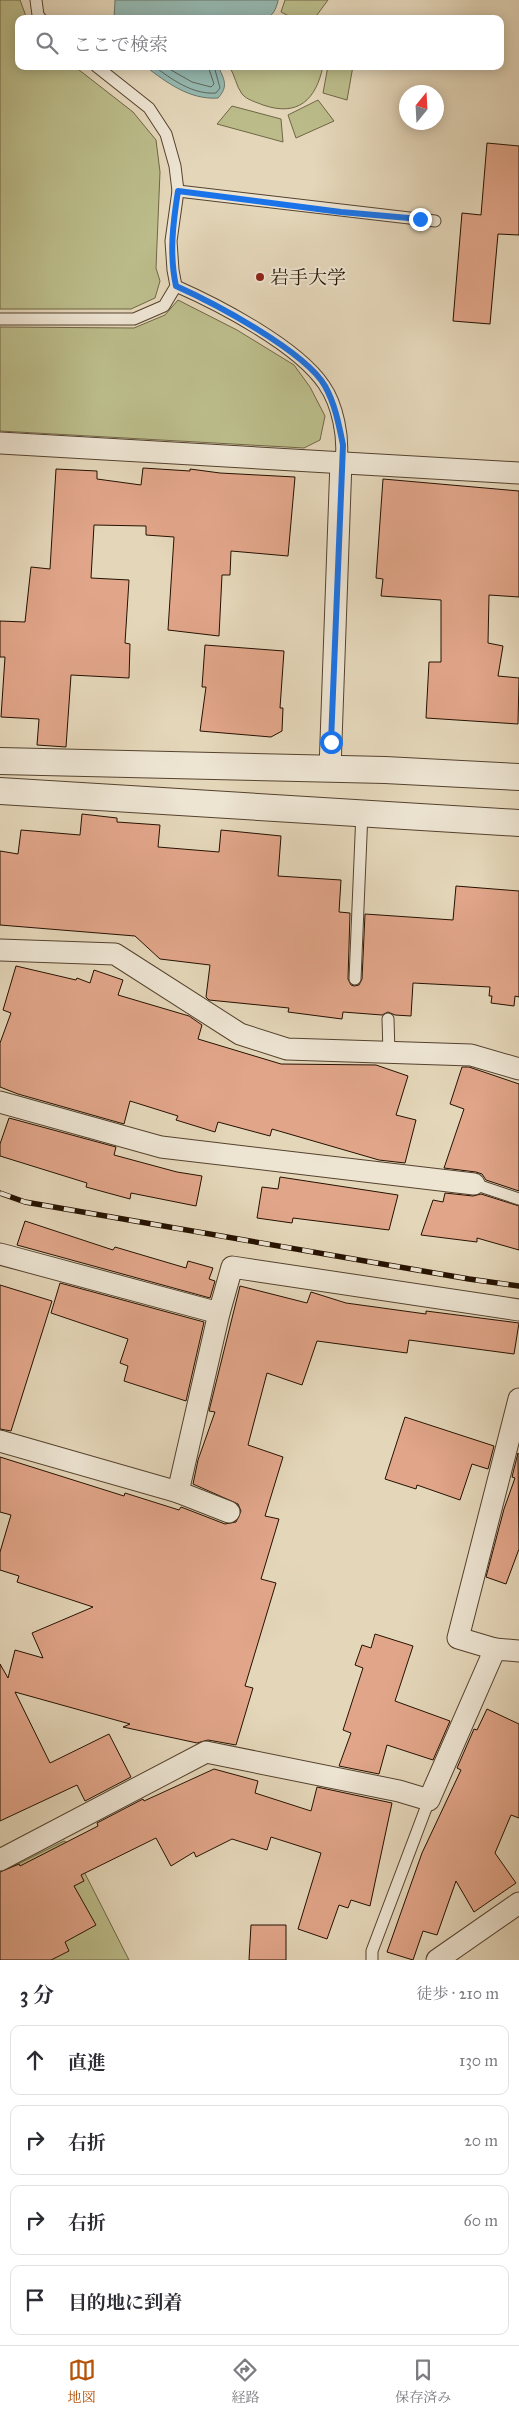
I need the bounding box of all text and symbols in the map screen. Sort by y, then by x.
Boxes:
search box [15,15,504,70]
icon: search [33,29,61,57]
text: ここで検索 [73,33,168,56]
north arrow [399,85,444,130]
route end [409,208,432,231]
place label: 岩手大学 [270,266,346,289]
marker: 岩手大学 [254,271,266,283]
route start [320,731,343,754]
text: 3 分 [20,1982,54,2008]
text: 徒歩 · 210 m [416,1984,499,2003]
icon: ahead [21,2046,49,2074]
text: 直進 [68,2051,106,2074]
text: 130 m [459,2051,498,2070]
icon: right [21,2126,49,2154]
text: 右折 [68,2131,106,2154]
text: 20 m [464,2131,498,2150]
icon: right [21,2206,49,2234]
text: 右折 [68,2211,106,2234]
text: 60 m [464,2211,498,2230]
icon: arrive [21,2286,49,2314]
text: 目的地に到着 [68,2291,182,2314]
tab: 地図 [68,2356,96,2406]
tab: 経路 [231,2356,259,2406]
tab: 保存済み [395,2356,451,2406]

